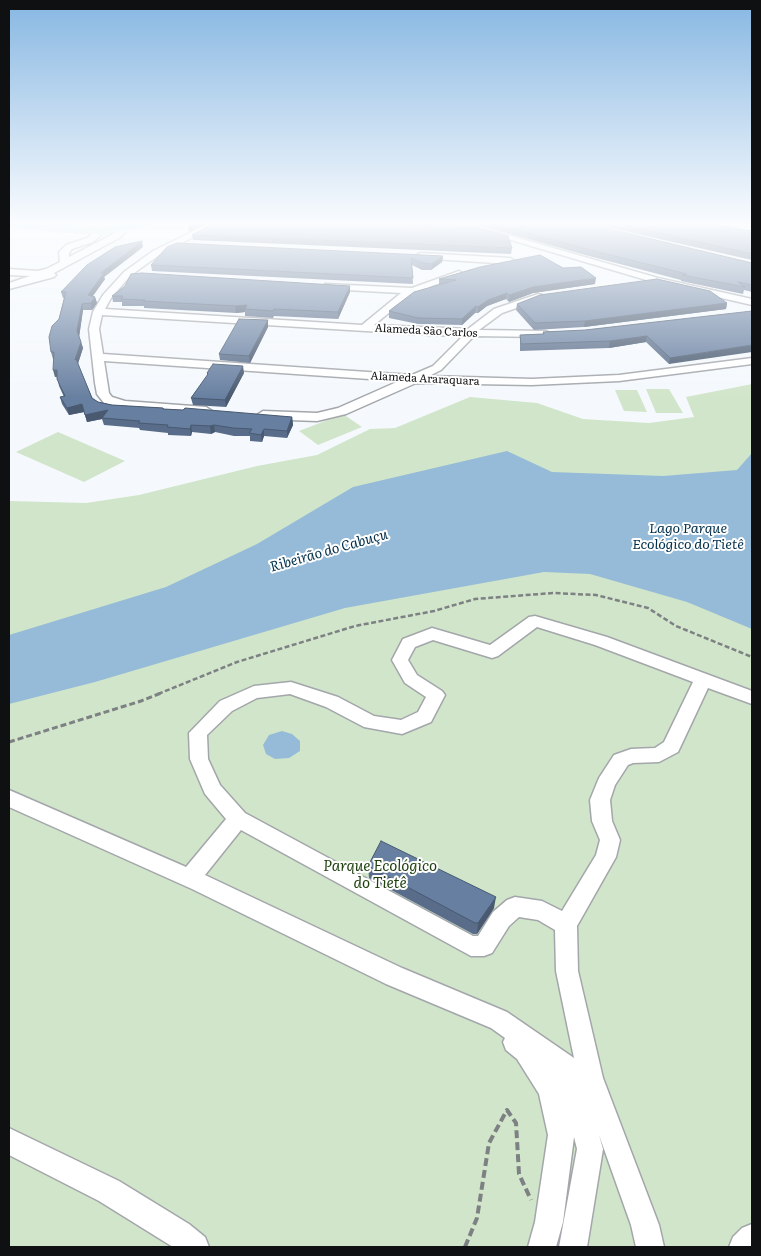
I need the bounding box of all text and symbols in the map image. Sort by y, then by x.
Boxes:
street label: Alameda São Carlos [374,322,478,340]
street label: Alameda Araraquara [370,370,480,388]
water label: Lago Parque Ecológico do Tietê [632,521,744,554]
water label: Ribeirão do Cabuçu [268,526,390,576]
park label: Parque Ecológico do Tietê [323,858,437,893]

